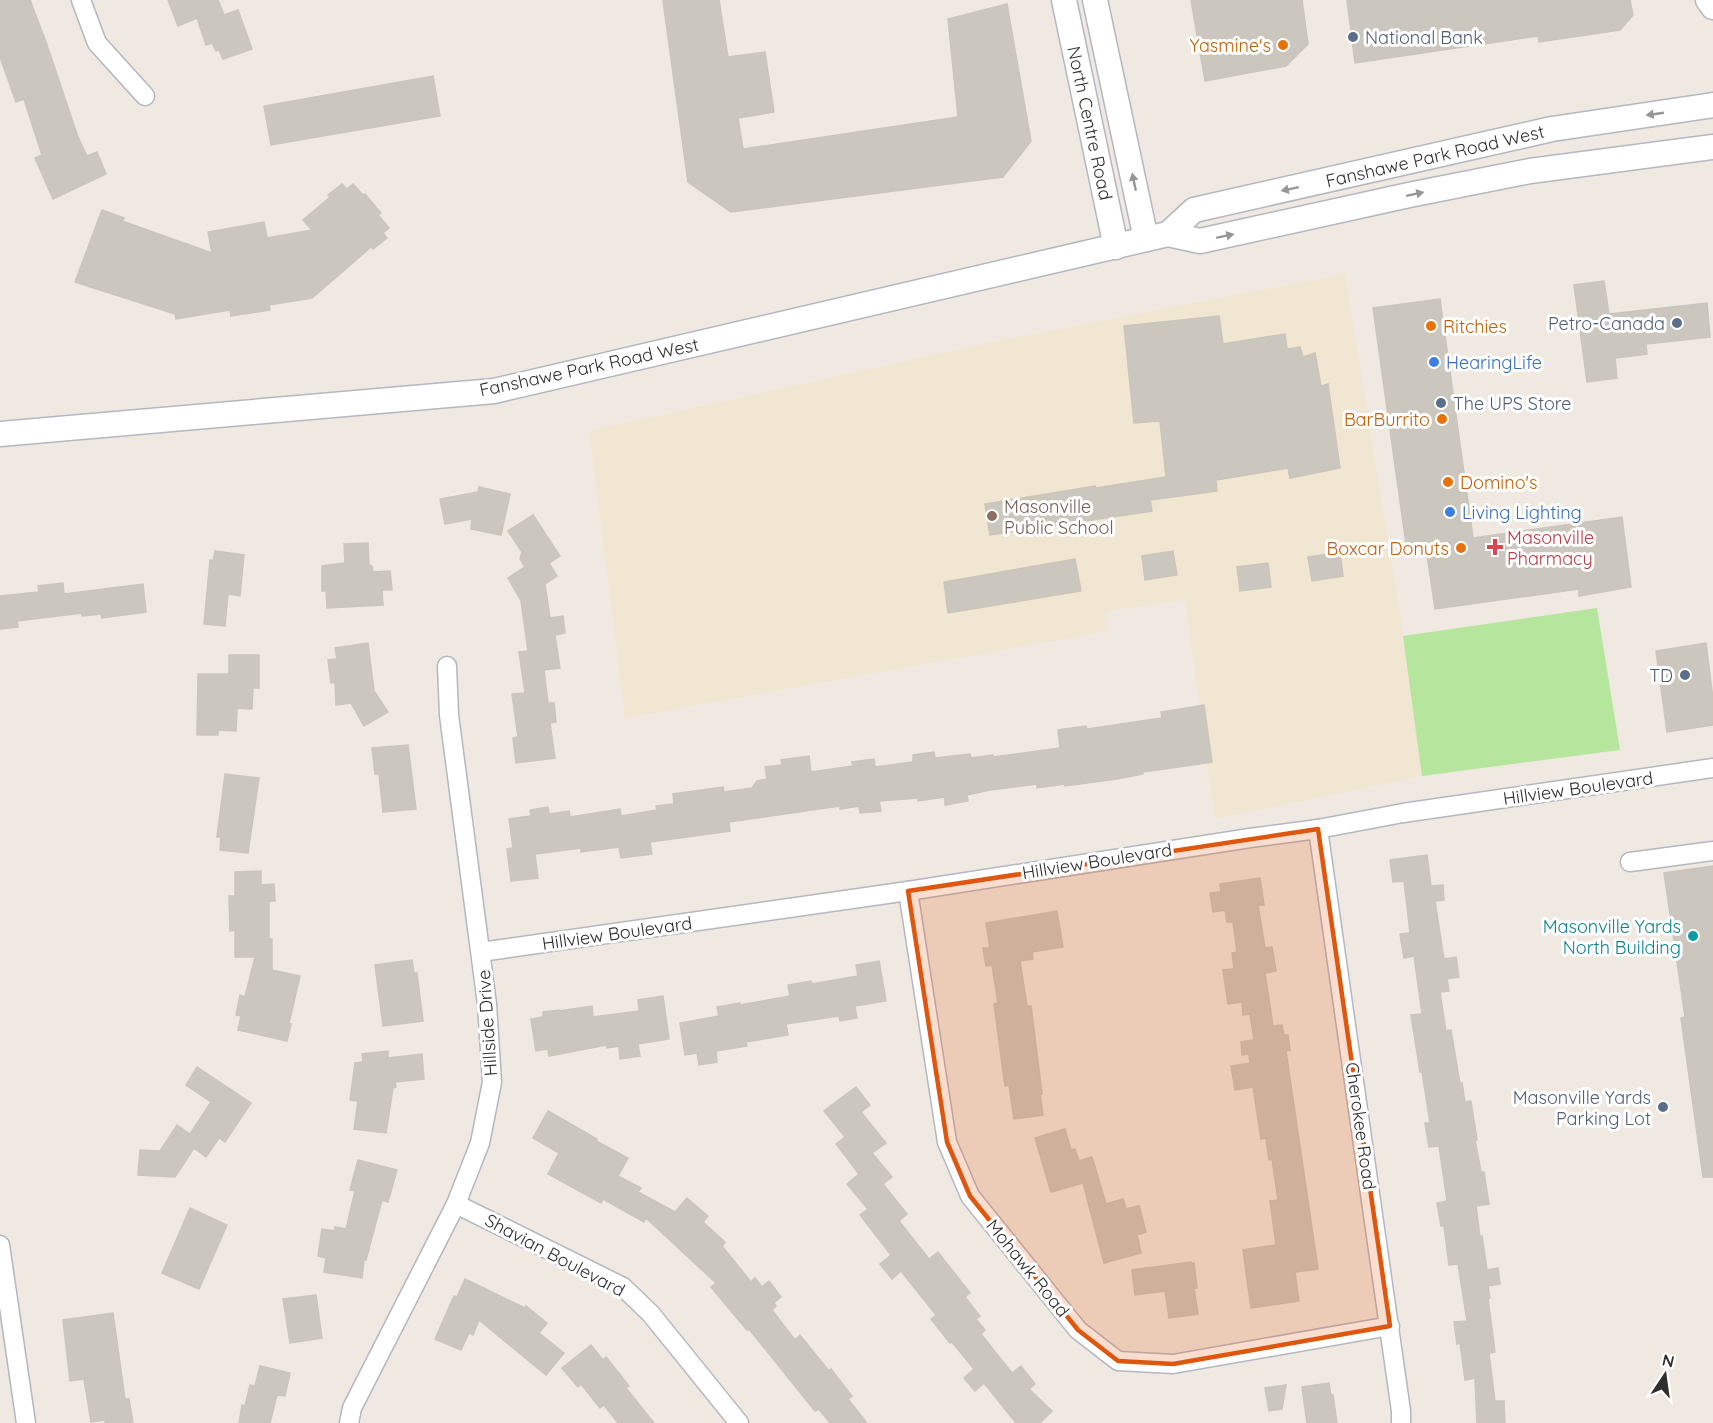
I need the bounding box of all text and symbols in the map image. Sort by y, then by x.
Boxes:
place label: National Bank [1365,26,1483,49]
marker: National Bank [1346,30,1360,44]
place label: Yasmine's [1189,34,1271,57]
marker: Yasmine's [1276,38,1290,52]
street label: North Centre Road [1062,44,1118,202]
one-way arrow [1646,109,1665,118]
street label: Fanshawe Park Road West [1323,120,1547,192]
one-way arrow [1128,173,1138,191]
one-way arrow [1281,184,1299,194]
one-way arrow [1406,189,1425,198]
one-way arrow [1216,230,1234,240]
place label: Petro-Canada [1548,312,1665,335]
place label: Ritchies [1443,315,1507,338]
marker: Petro-Canada [1670,316,1684,330]
marker: Ritchies [1424,319,1438,333]
street label: Fanshawe Park Road West [477,333,701,401]
place label: HearingLife [1446,351,1542,374]
marker: HearingLife [1427,355,1441,369]
place label: The UPS Store [1453,392,1571,415]
marker: The UPS Store [1434,396,1448,410]
place label: BarBurrito [1344,408,1430,431]
marker: BarBurrito [1435,412,1449,426]
place label: Domino's [1460,471,1537,494]
marker: Domino's [1441,475,1455,489]
place label: Masonville Public School [1004,495,1114,539]
place label: Living Lighting [1462,501,1582,524]
marker: Living Lighting [1443,505,1457,519]
marker: Masonville Public School [985,509,999,523]
place label: Masonville Pharmacy [1507,526,1594,570]
place label: Boxcar Donuts [1327,537,1449,560]
marker: Masonville Pharmacy [1488,540,1502,554]
marker: Boxcar Donuts [1454,541,1468,555]
place label: TD [1649,664,1673,687]
marker: TD [1678,668,1692,682]
street label: Hillview Boulevard [1501,766,1655,810]
street label: Hillview Boulevard [1020,838,1174,884]
street label: Hillview Boulevard [540,911,694,955]
place label: Masonville Yards North Building [1543,915,1681,959]
marker: Masonville Yards North Building [1686,929,1700,943]
street label: Hillside Drive [472,969,502,1077]
street label: Cherokee Road [1341,1061,1381,1191]
place label: Masonville Yards Parking Lot [1513,1086,1651,1130]
marker: Masonville Yards Parking Lot [1656,1100,1670,1114]
street label: Shavian Boulevard [481,1208,629,1302]
street label: Mohawk Road [981,1214,1075,1322]
north arrow [1635,1345,1695,1405]
text: N [1660,1349,1676,1371]

